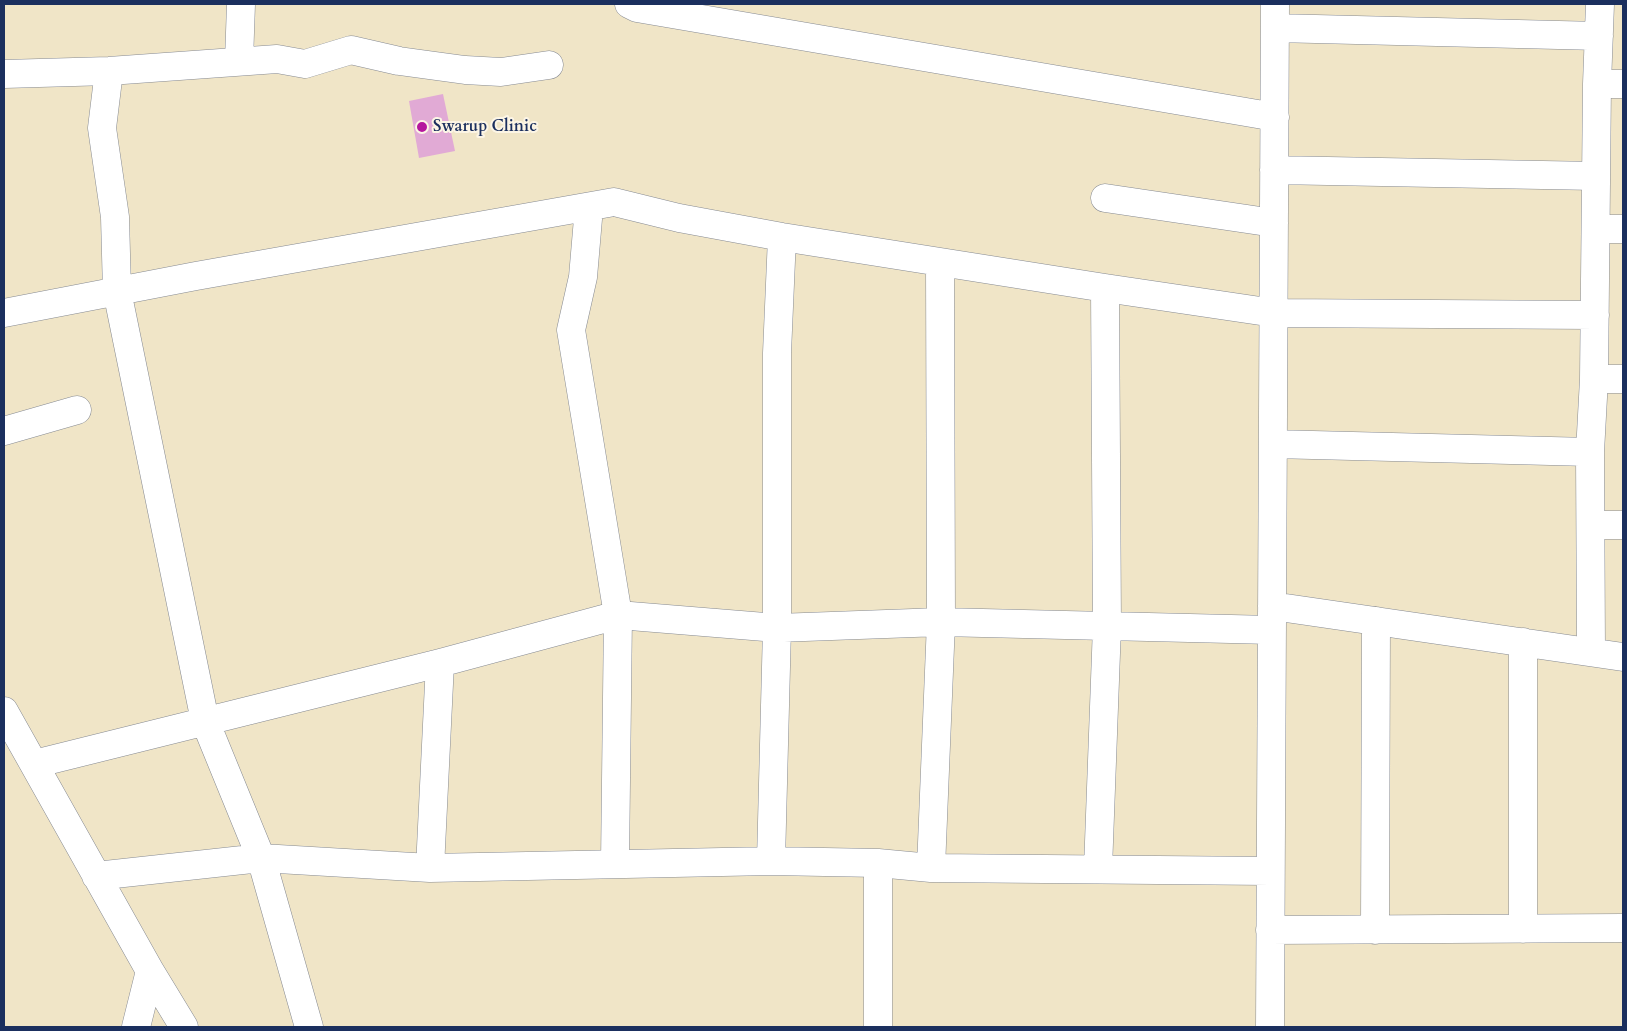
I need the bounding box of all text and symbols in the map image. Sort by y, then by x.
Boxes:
place label: Swarup Clinic [433,117,537,137]
marker: Swarup Clinic [415,120,429,134]

